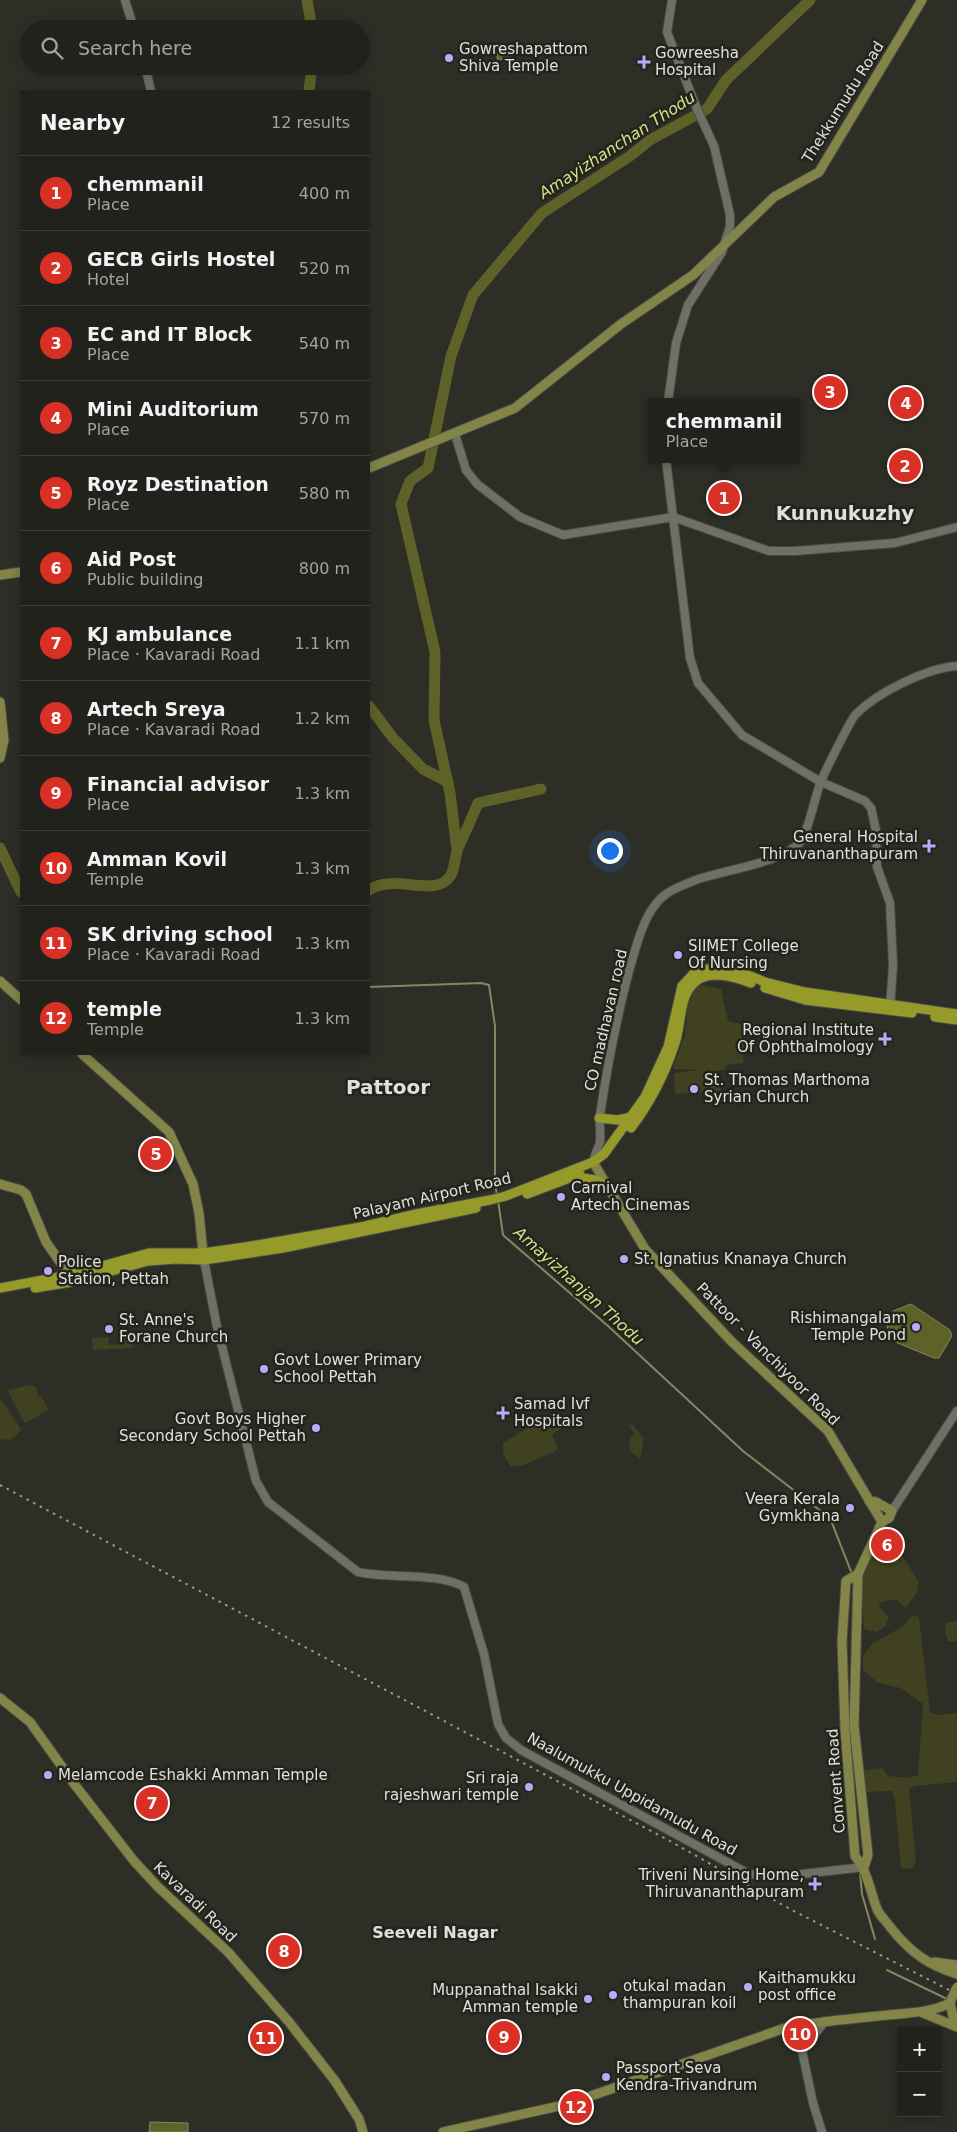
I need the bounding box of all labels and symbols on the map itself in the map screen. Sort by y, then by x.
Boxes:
street label: Thekkumudu Road [798,38,888,167]
place label: Gowreshapattom Shiva Temple [459,40,588,75]
place label: Gowreesha Hospital [655,44,739,79]
marker: Gowreshapattom Shiva Temple [443,52,455,64]
marker: Gowreesha Hospital [637,55,651,69]
water label: Amayizhanchan Thodu [534,87,699,203]
pin: 3 [814,373,846,411]
pin: 4 [890,384,922,422]
pin: 2 [889,447,921,485]
pin: 1 [708,479,740,517]
district label: Kunnukuzhy [776,501,914,525]
place label: General Hospital Thiruvananthapuram [759,828,918,863]
your location [597,838,623,864]
marker: General Hospital Thiruvananthapuram [922,839,936,853]
place label: SIIMET College Of Nursing [688,937,799,972]
street label: CO madhavan road [581,947,631,1093]
marker: SIIMET College Of Nursing [672,949,684,961]
place label: Regional Institute Of Ophthalmology [737,1021,874,1056]
marker: Regional Institute Of Ophthalmology [878,1032,892,1046]
place label: St. Thomas Marthoma Syrian Church [704,1071,870,1106]
district label: Pattoor [346,1075,430,1099]
marker: St. Thomas Marthoma Syrian Church [688,1083,700,1095]
pin: 5 [140,1135,172,1173]
street label: Palayam Airport Road [351,1169,513,1223]
place label: Carnival Artech Cinemas [571,1179,690,1214]
marker: Carnival Artech Cinemas [555,1191,567,1203]
water label: Amayizhanjan Thodu [509,1222,648,1349]
place label: St. Ignatius Knanaya Church [634,1250,847,1268]
place label: Police Station, Pettah [58,1253,169,1288]
marker: St. Ignatius Knanaya Church [618,1253,630,1265]
marker: Police Station, Pettah [42,1265,54,1277]
street label: Pattoor - Vanchiyoor Road [693,1279,843,1429]
place label: Rishimangalam Temple Pond [790,1309,906,1344]
place label: St. Anne's Forane Church [119,1311,228,1346]
marker: Rishimangalam Temple Pond [910,1321,922,1333]
marker: St. Anne's Forane Church [103,1323,115,1335]
place label: Govt Lower Primary School Pettah [274,1351,422,1386]
marker: Govt Lower Primary School Pettah [258,1363,270,1375]
place label: Samad Ivf Hospitals [514,1395,590,1430]
marker: Samad Ivf Hospitals [496,1406,510,1420]
place label: Govt Boys Higher Secondary School Pettah [119,1410,307,1445]
marker: Govt Boys Higher Secondary School Pettah [310,1422,322,1434]
place label: Veera Kerala Gymkhana [745,1490,840,1525]
marker: Veera Kerala Gymkhana [844,1502,856,1514]
pin: 6 [871,1526,903,1564]
street label: Convent Road [823,1728,849,1834]
street label: Naalumukku Uppidamudu Road [524,1729,740,1859]
place label: Melamcode Eshakki Amman Temple [58,1766,328,1784]
marker: Melamcode Eshakki Amman Temple [42,1769,54,1781]
place label: Sri raja rajeshwari temple [384,1769,519,1804]
marker: Sri raja rajeshwari temple [523,1781,535,1793]
pin: 7 [136,1784,168,1822]
street label: Kavaradi Road [150,1858,240,1946]
place label: Triveni Nursing Home, Thiruvananthapuram [637,1866,804,1901]
marker: Triveni Nursing Home, Thiruvananthapuram [808,1877,822,1891]
district label: Seeveli Nagar [372,1923,498,1942]
pin: 8 [268,1932,300,1970]
place label: Kaithamukku post office [758,1969,856,2004]
place label: otukal madan thampuran koil [623,1977,737,2012]
place label: Muppanathal Isakki Amman temple [432,1981,578,2016]
marker: Kaithamukku post office [742,1981,754,1993]
marker: otukal madan thampuran koil [607,1989,619,2001]
marker: Muppanathal Isakki Amman temple [582,1993,594,2005]
pin: 10 [784,2015,816,2053]
pin: 9 [488,2018,520,2056]
pin: 11 [250,2019,282,2057]
place label: Passport Seva Kendra-Trivandrum [616,2059,757,2094]
marker: Passport Seva Kendra-Trivandrum [600,2071,612,2083]
pin: 12 [560,2088,592,2126]

